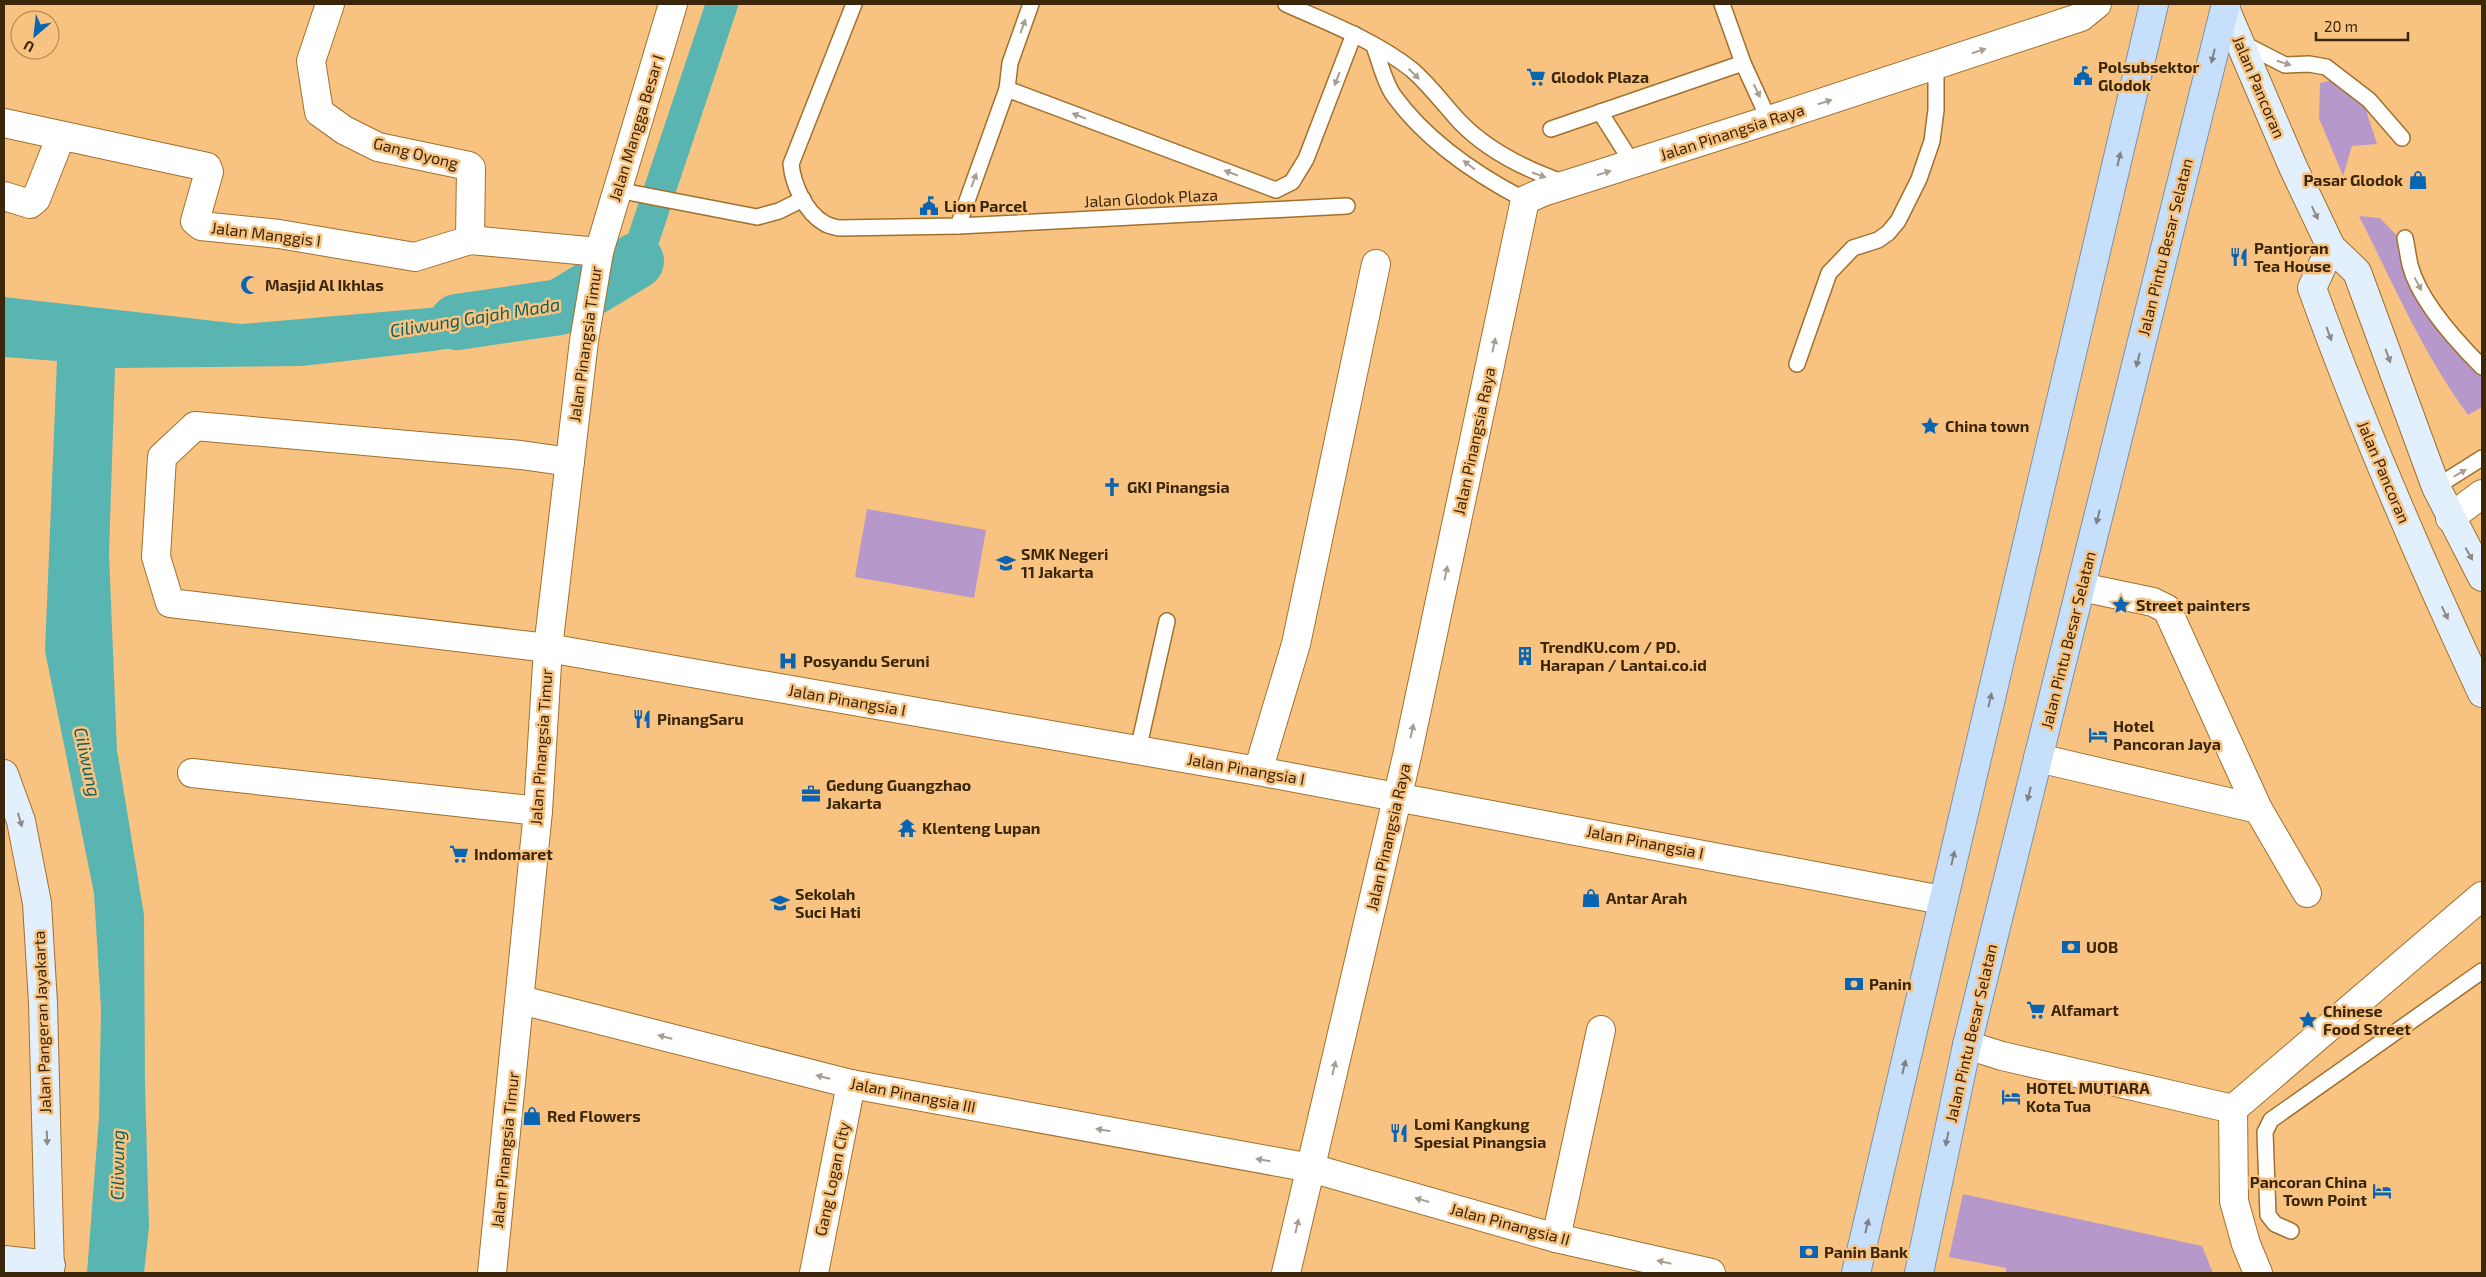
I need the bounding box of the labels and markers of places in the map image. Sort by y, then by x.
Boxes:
place label: Polsubsektor Glodok [2098,57,2199,94]
public building icon: Polsubsektor Glodok [2072,65,2094,87]
supermarket icon: Glodok Plaza [1525,66,1547,88]
place label: Glodok Plaza [1551,67,1649,86]
shop icon: Pasar Glodok [2407,169,2429,191]
place label: Pasar Glodok [2303,170,2403,189]
public building icon: Lion Parcel [918,195,940,217]
place label: Lion Parcel [944,196,1028,215]
place label: Pantjoran Tea House [2254,238,2331,275]
restaurant icon: Pantjoran Tea House [2228,246,2250,268]
mosque icon: Masjid Al Ikhlas [239,274,261,296]
place label: Masjid Al Ikhlas [265,275,384,294]
place icon: China town [1919,415,1941,437]
place label: China town [1945,416,2030,435]
church icon: GKI Pinangsia [1101,476,1123,498]
place label: GKI Pinangsia [1127,477,1230,496]
place label: SMK Negeri 11 Jakarta [1021,544,1109,581]
school or university icon: SMK Negeri 11 Jakarta [995,552,1017,574]
place icon: Street painters [2110,594,2132,616]
place label: Street painters [2136,595,2250,614]
place label: TrendKU.com / PD. Harapan / Lantai.co.id [1540,637,1707,674]
building icon: TrendKU.com / PD. Harapan / Lantai.co.id [1514,645,1536,667]
hospital icon: Posyandu Seruni [777,650,799,672]
place label: Posyandu Seruni [803,651,930,671]
restaurant icon: PinangSaru [631,708,653,730]
place label: PinangSaru [657,709,744,728]
place label: Hotel Pancoran Jaya [2113,716,2221,754]
hotel icon: Hotel Pancoran Jaya [2087,724,2109,746]
place label: Gedung Guangzhao Jakarta [826,775,971,812]
office icon: Gedung Guangzhao Jakarta [800,783,822,805]
temple icon: Klenteng Lupan [896,817,918,839]
place label: Klenteng Lupan [922,818,1040,837]
supermarket icon: Indomaret [448,843,470,865]
place label: Indomaret [474,844,553,863]
place label: Sekolah Suci Hati [795,884,861,921]
shop icon: Antar Arah [1580,887,1602,909]
place label: Antar Arah [1606,888,1687,907]
school or university icon: Sekolah Suci Hati [769,892,791,914]
bank icon: UOB [2060,936,2082,958]
place label: UOB [2086,937,2118,956]
bank icon: Panin [1843,973,1865,995]
place label: Panin [1869,974,1912,993]
supermarket icon: Alfamart [2025,999,2047,1021]
place label: Alfamart [2051,1000,2119,1019]
place label: Chinese Food Street [2323,1001,2411,1038]
place icon: Chinese Food Street [2297,1009,2319,1031]
place label: HOTEL MUTIARA Kota Tua [2026,1078,2150,1115]
hotel icon: HOTEL MUTIARA Kota Tua [2000,1086,2022,1108]
shop icon: Red Flowers [521,1105,543,1127]
place label: Red Flowers [547,1106,641,1125]
place label: Lomi Kangkung Spesial Pinangsia [1414,1114,1546,1151]
restaurant icon: Lomi Kangkung Spesial Pinangsia [1388,1122,1410,1144]
place label: Pancoran China Town Point [2250,1172,2367,1209]
hotel icon: Pancoran China Town Point [2371,1180,2393,1202]
bank icon: Panin Bank [1798,1241,1820,1263]
place label: Panin Bank [1824,1242,1908,1261]

